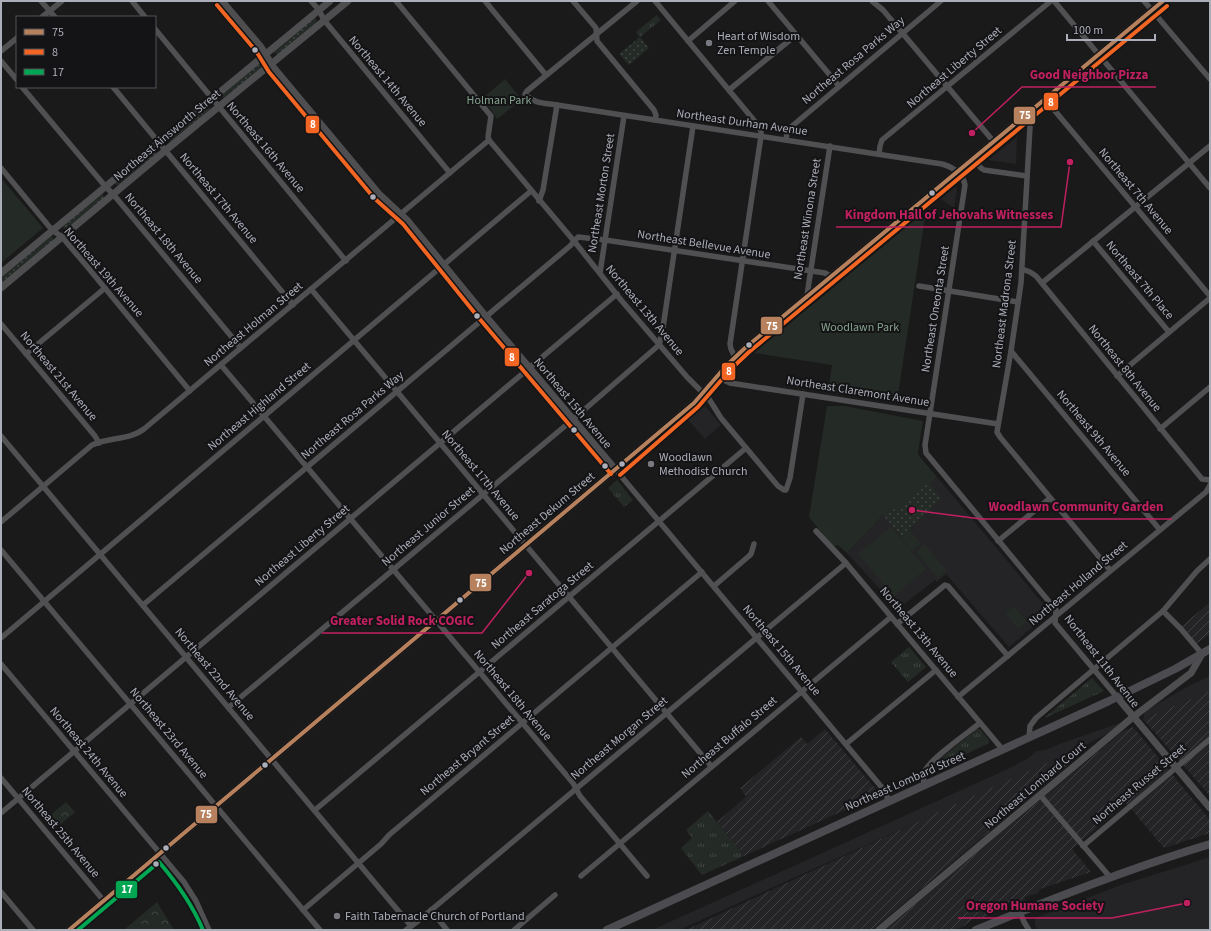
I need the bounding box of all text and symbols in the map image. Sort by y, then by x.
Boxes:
street label: Northeast Rosa Parks Way [798,12,909,109]
legend [16,16,156,88]
scale bar [1067,16,1155,42]
street label: Northeast Liberty Street [903,22,1006,112]
text: 100 m [1073,22,1103,39]
text: 75 [52,24,64,41]
place label: Heart of Wisdom Zen Temple [717,28,800,59]
street label: Northeast 14th Avenue [344,32,431,130]
marker: Heart of Wisdom Zen Temple [704,38,714,48]
text: 8 [52,44,58,61]
unlabelled marker [250,45,260,55]
callout: Good Neighbor Pizza [1022,62,1156,87]
text: 17 [52,64,64,81]
text: Good Neighbor Pizza [1030,66,1148,84]
street label: Northeast Ainsworth Street [110,85,225,185]
park label: Holman Park [467,92,531,109]
line badge: 8 [1043,92,1059,111]
text: 8 [1048,95,1054,110]
street label: Northeast 16th Avenue [222,98,309,196]
street label: Northeast Durham Avenue [675,105,809,140]
line badge: 75 [1013,106,1036,125]
text: 75 [1019,108,1031,123]
line badge: 8 [305,115,320,134]
text: 8 [310,117,316,132]
street label: Northeast Morton Street [584,132,619,254]
street label: Northeast 7th Avenue [1094,144,1177,238]
street label: Northeast 17th Avenue [175,149,262,247]
street label: Northeast Winona Street [790,157,825,281]
unlabelled marker [927,188,937,198]
street label: Northeast 18th Avenue [120,189,207,287]
unlabelled marker [368,192,378,202]
callout: Kingdom Hall of Jehovahs Witnesses [836,202,1061,227]
text: Kingdom Hall of Jehovahs Witnesses [845,206,1053,224]
street label: Northeast 19th Avenue [60,224,147,321]
street label: Northeast Bellevue Avenue [636,226,772,263]
street label: Northeast 7th Place [1102,237,1178,323]
street label: Northeast Madrona Street [988,239,1021,369]
street label: Northeast Oneonta Street [917,245,954,374]
street label: Northeast 13th Avenue [601,261,688,359]
street label: Northeast Holman Street [200,278,306,371]
unlabelled marker [472,311,482,321]
line badge: 75 [760,316,783,335]
text: 75 [766,319,778,334]
park label: Woodlawn Park [821,319,899,336]
street label: Northeast 8th Avenue [1084,321,1165,416]
street label: Northeast 21st Avenue [16,328,101,425]
unlabelled marker [744,340,754,350]
line badge: 8 [504,347,520,367]
text: 8 [509,350,515,365]
street label: Northeast 15th Avenue [529,354,616,452]
street label: Northeast Highland Street [204,358,315,455]
line badge: 8 [721,362,736,381]
text: 8 [726,364,732,379]
street label: Northeast Rosa Parks Way [297,367,408,464]
street label: Northeast Claremont Avenue [785,372,931,411]
street label: Northeast 9th Avenue [1052,386,1135,480]
unlabelled marker [569,425,579,435]
street label: Northeast 17th Avenue [437,426,524,524]
place label: Woodlawn Methodist Church [659,449,747,480]
unlabelled marker [617,459,627,469]
marker: Woodlawn Methodist Church [646,459,656,469]
unlabelled marker [600,461,610,471]
street label: Northeast Dekum Street [496,468,599,559]
street label: Northeast Junior Street [378,482,479,571]
callout: Woodlawn Community Garden [981,494,1172,519]
text: Woodlawn Community Garden [989,498,1163,516]
street label: Northeast Liberty Street [251,500,354,590]
street label: Northeast Holland Street [1025,537,1131,630]
street label: Northeast Saratoga Street [487,557,597,653]
line badge: 75 [469,573,492,592]
text: 75 [475,576,487,591]
street label: Northeast 13th Avenue [875,583,962,681]
unlabelled marker [455,595,465,605]
street label: Northeast 15th Avenue [738,601,825,699]
callout: Greater Solid Rock COGIC [322,608,482,633]
street label: Northeast 11th Avenue [1060,611,1143,711]
text: Greater Solid Rock COGIC [330,612,475,630]
street label: Northeast 22nd Avenue [171,624,259,724]
street label: Northeast 18th Avenue [469,646,556,744]
street label: Northeast 23rd Avenue [125,684,212,783]
street label: Northeast Buffalo Street [678,692,781,783]
street label: Northeast Morgan Street [567,693,672,784]
street label: Northeast 24th Avenue [45,703,132,801]
street label: Northeast Bryant Street [417,711,518,800]
street label: Northeast Lombard Court [981,738,1090,833]
street label: Northeast Russet Street [1089,740,1190,829]
street label: Northeast Lombard Street [842,747,968,816]
unlabelled marker [260,760,270,770]
street label: Northeast 25th Avenue [17,783,104,881]
line badge: 75 [195,805,218,824]
text: 75 [200,807,212,822]
unlabelled marker [161,843,171,853]
unlabelled marker [151,859,161,869]
line badge: 17 [115,880,138,899]
text: 17 [121,882,133,897]
callout: Oregon Humane Society [958,893,1112,918]
text: Oregon Humane Society [966,897,1104,915]
place label: Faith Tabernacle Church of Portland [345,908,525,925]
marker: Faith Tabernacle Church of Portland [332,911,342,921]

